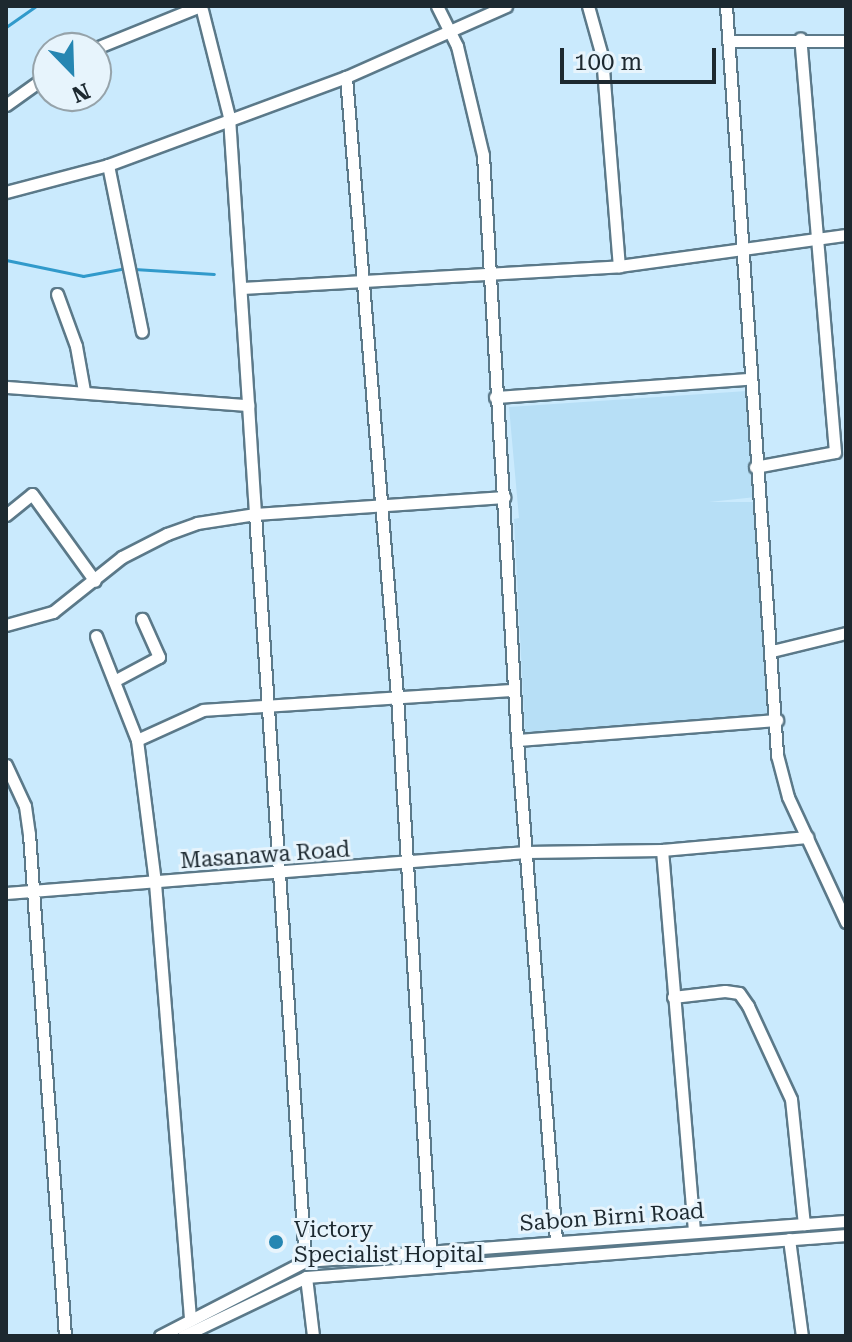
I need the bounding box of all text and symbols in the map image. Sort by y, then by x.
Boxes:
north arrow [32,32,112,112]
scale bar [564,32,720,82]
text: 100 m [574,48,642,76]
text: N [68,78,93,108]
street label: Masanawa Road [179,836,351,874]
street label: Sabon Birni Road [519,1197,705,1237]
place label: Victory Specialist Hopital [294,1216,484,1268]
marker: Victory Specialist Hopital [265,1231,287,1253]

